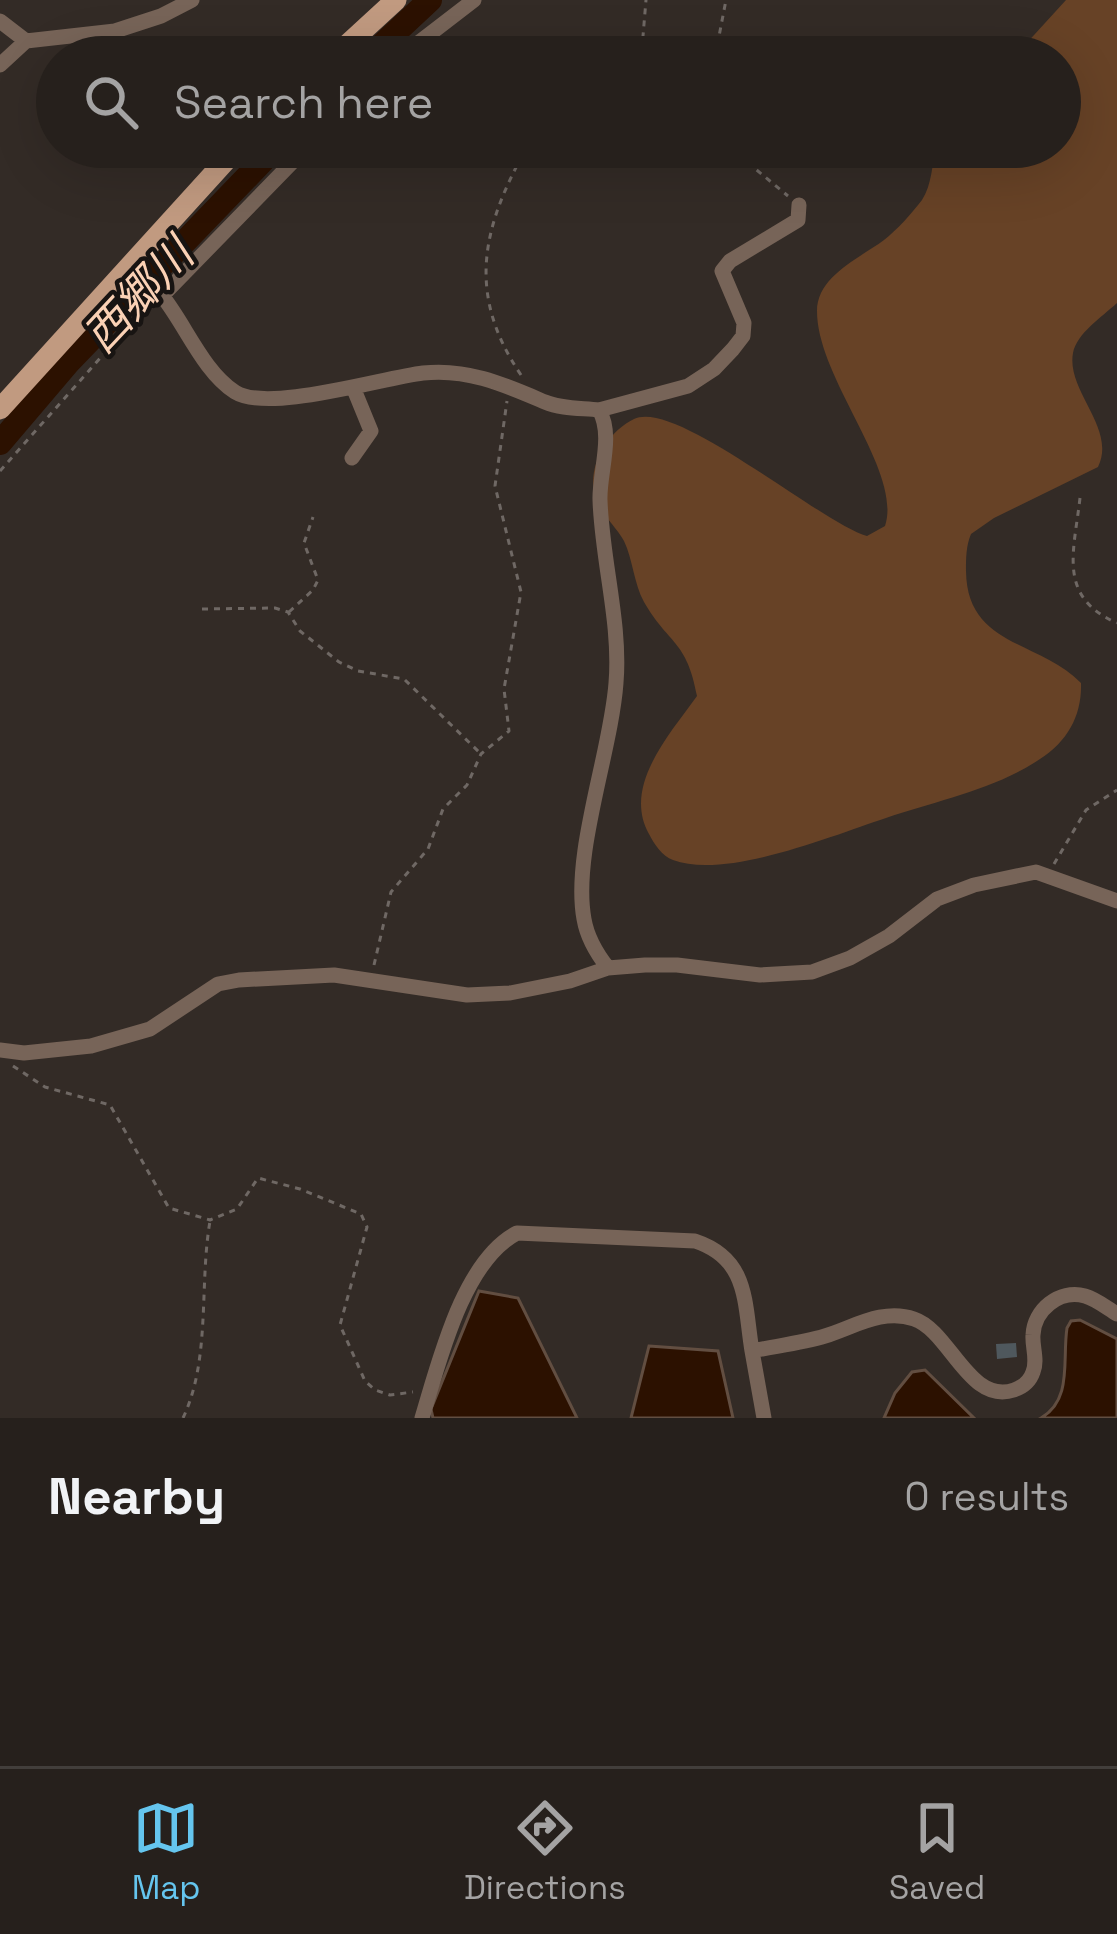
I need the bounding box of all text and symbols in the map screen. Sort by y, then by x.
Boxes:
search box [36,36,1081,168]
icon: search [78,69,144,135]
text: Search here [174,74,433,131]
water label: 西郷川 [71,224,208,364]
text: Nearby [48,1464,225,1529]
text: 0 results [904,1472,1069,1521]
tab: Map [132,1795,200,1909]
tab: Directions [464,1795,626,1909]
tab: Saved [889,1795,985,1909]

